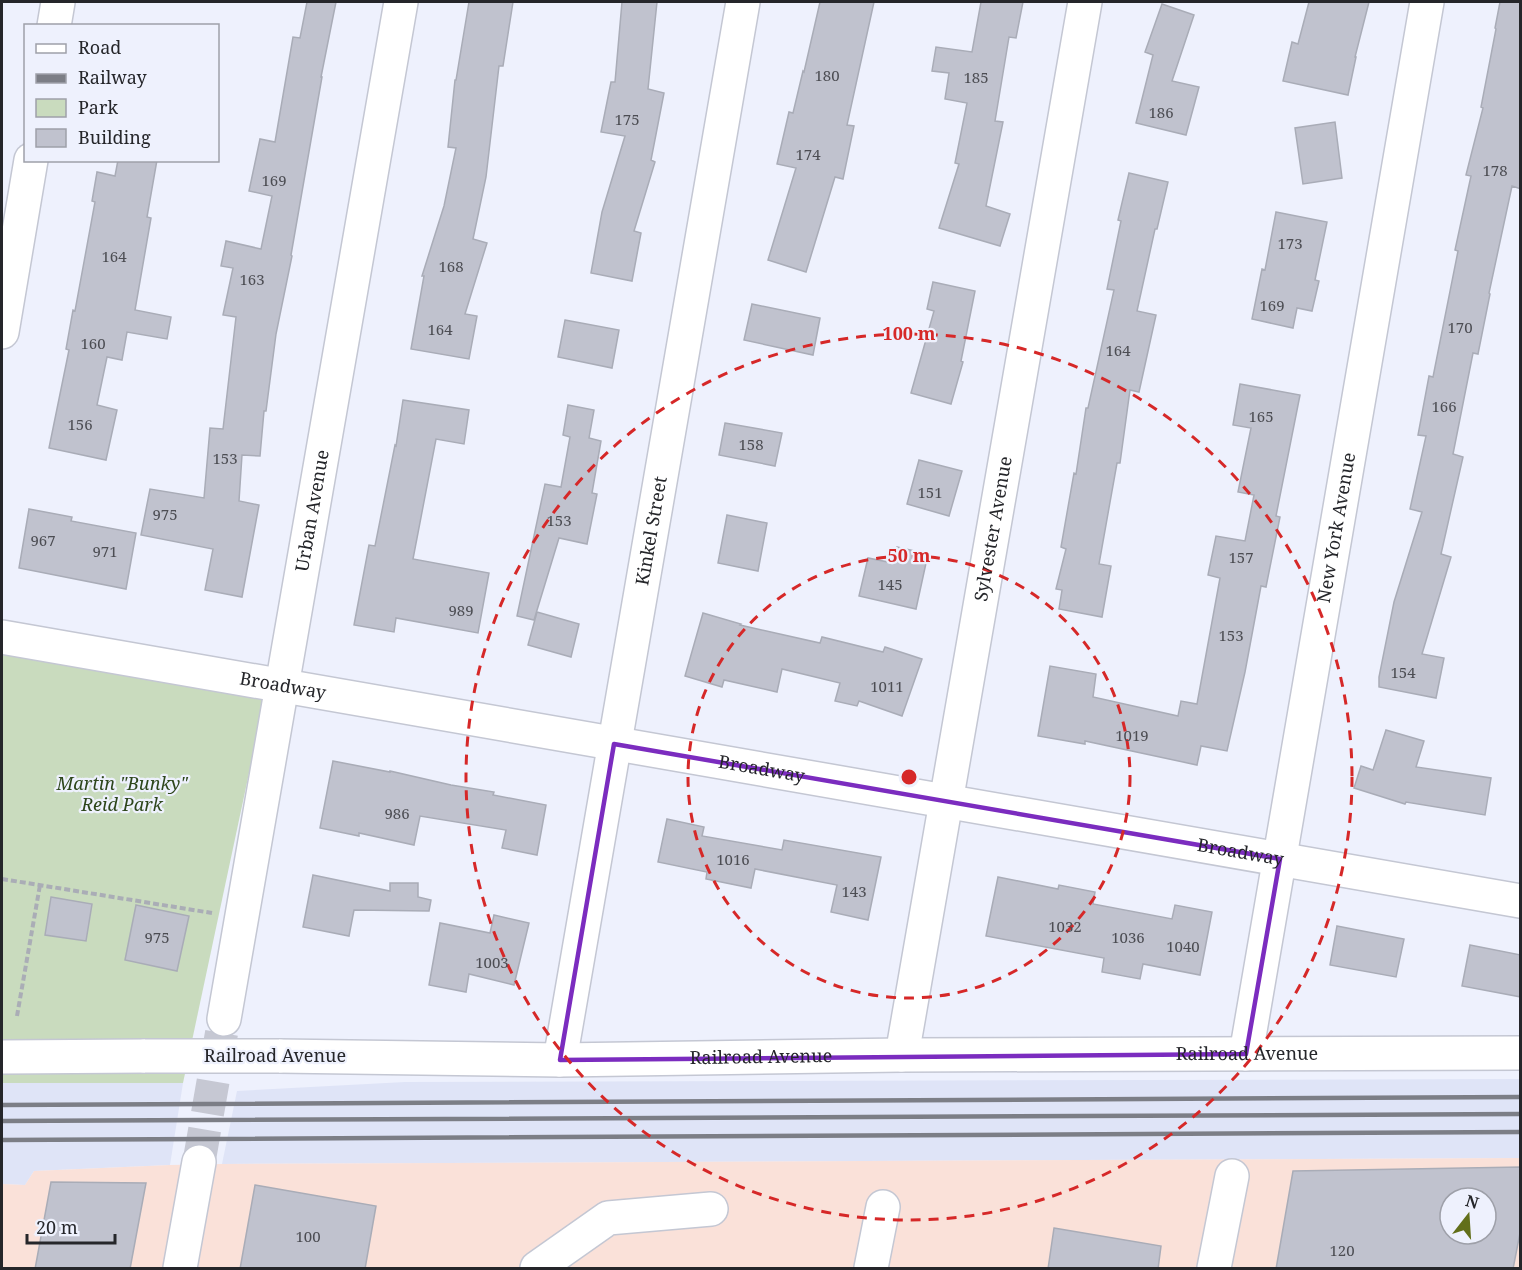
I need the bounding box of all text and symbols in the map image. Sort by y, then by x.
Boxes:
legend [24,24,219,162]
text: Road [78,35,121,59]
text: Railway [78,65,148,89]
house number: 180 [814,65,840,85]
house number: 185 [963,67,989,87]
text: Park [78,95,118,119]
house number: 186 [1148,102,1174,122]
house number: 175 [614,109,640,129]
text: Building [78,125,151,149]
house number: 174 [795,144,821,164]
house number: 178 [1482,160,1508,180]
house number: 169 [261,170,287,190]
house number: 173 [1277,233,1303,253]
house number: 164 [101,246,127,266]
house number: 168 [438,256,464,276]
house number: 163 [239,269,265,289]
house number: 169 [1259,295,1285,315]
house number: 170 [1447,317,1473,337]
house number: 164 [427,319,453,339]
text: 100 m [883,321,936,345]
house number: 160 [80,333,106,353]
house number: 164 [1105,340,1131,360]
house number: 166 [1431,396,1457,416]
house number: 165 [1248,406,1274,426]
house number: 156 [67,414,93,434]
house number: 158 [738,434,764,454]
house number: 153 [212,448,238,468]
street label: Urban Avenue [289,448,334,573]
street label: New York Avenue [1311,451,1360,605]
street label: Sylvester Avenue [968,454,1017,603]
street label: Kinkel Street [629,474,672,587]
house number: 151 [917,482,943,502]
house number: 975 [152,504,178,524]
house number: 153 [546,510,572,530]
house number: 967 [30,530,56,550]
house number: 971 [92,541,118,561]
text: 50 m [888,543,931,567]
house number: 157 [1228,547,1254,567]
house number: 145 [877,574,903,594]
house number: 989 [448,600,474,620]
house number: 153 [1218,625,1244,645]
house number: 154 [1390,662,1416,682]
street label: Broadway [238,666,329,704]
house number: 1011 [870,676,904,696]
house number: 1019 [1115,725,1149,745]
street label: Broadway [717,749,808,788]
centre of rings [899,767,919,787]
park label: Martin "Bunky" Reid Park [55,771,189,816]
house number: 986 [384,803,410,823]
street label: Broadway [1196,832,1286,871]
house number: 1016 [716,849,750,869]
house number: 143 [841,881,867,901]
house number: 1032 [1048,916,1082,936]
house number: 975 [144,927,170,947]
house number: 1036 [1111,927,1145,947]
house number: 1040 [1166,936,1200,956]
house number: 1003 [475,952,509,972]
street label: Railroad Avenue [1176,1041,1318,1065]
street label: Railroad Avenue [204,1043,346,1067]
street label: Railroad Avenue [690,1043,832,1069]
north arrow [1438,1186,1498,1246]
text: N [1463,1189,1482,1214]
scale bar [27,1207,116,1245]
text: 20 m [36,1215,78,1239]
house number: 100 [295,1226,321,1246]
house number: 120 [1329,1240,1355,1260]

